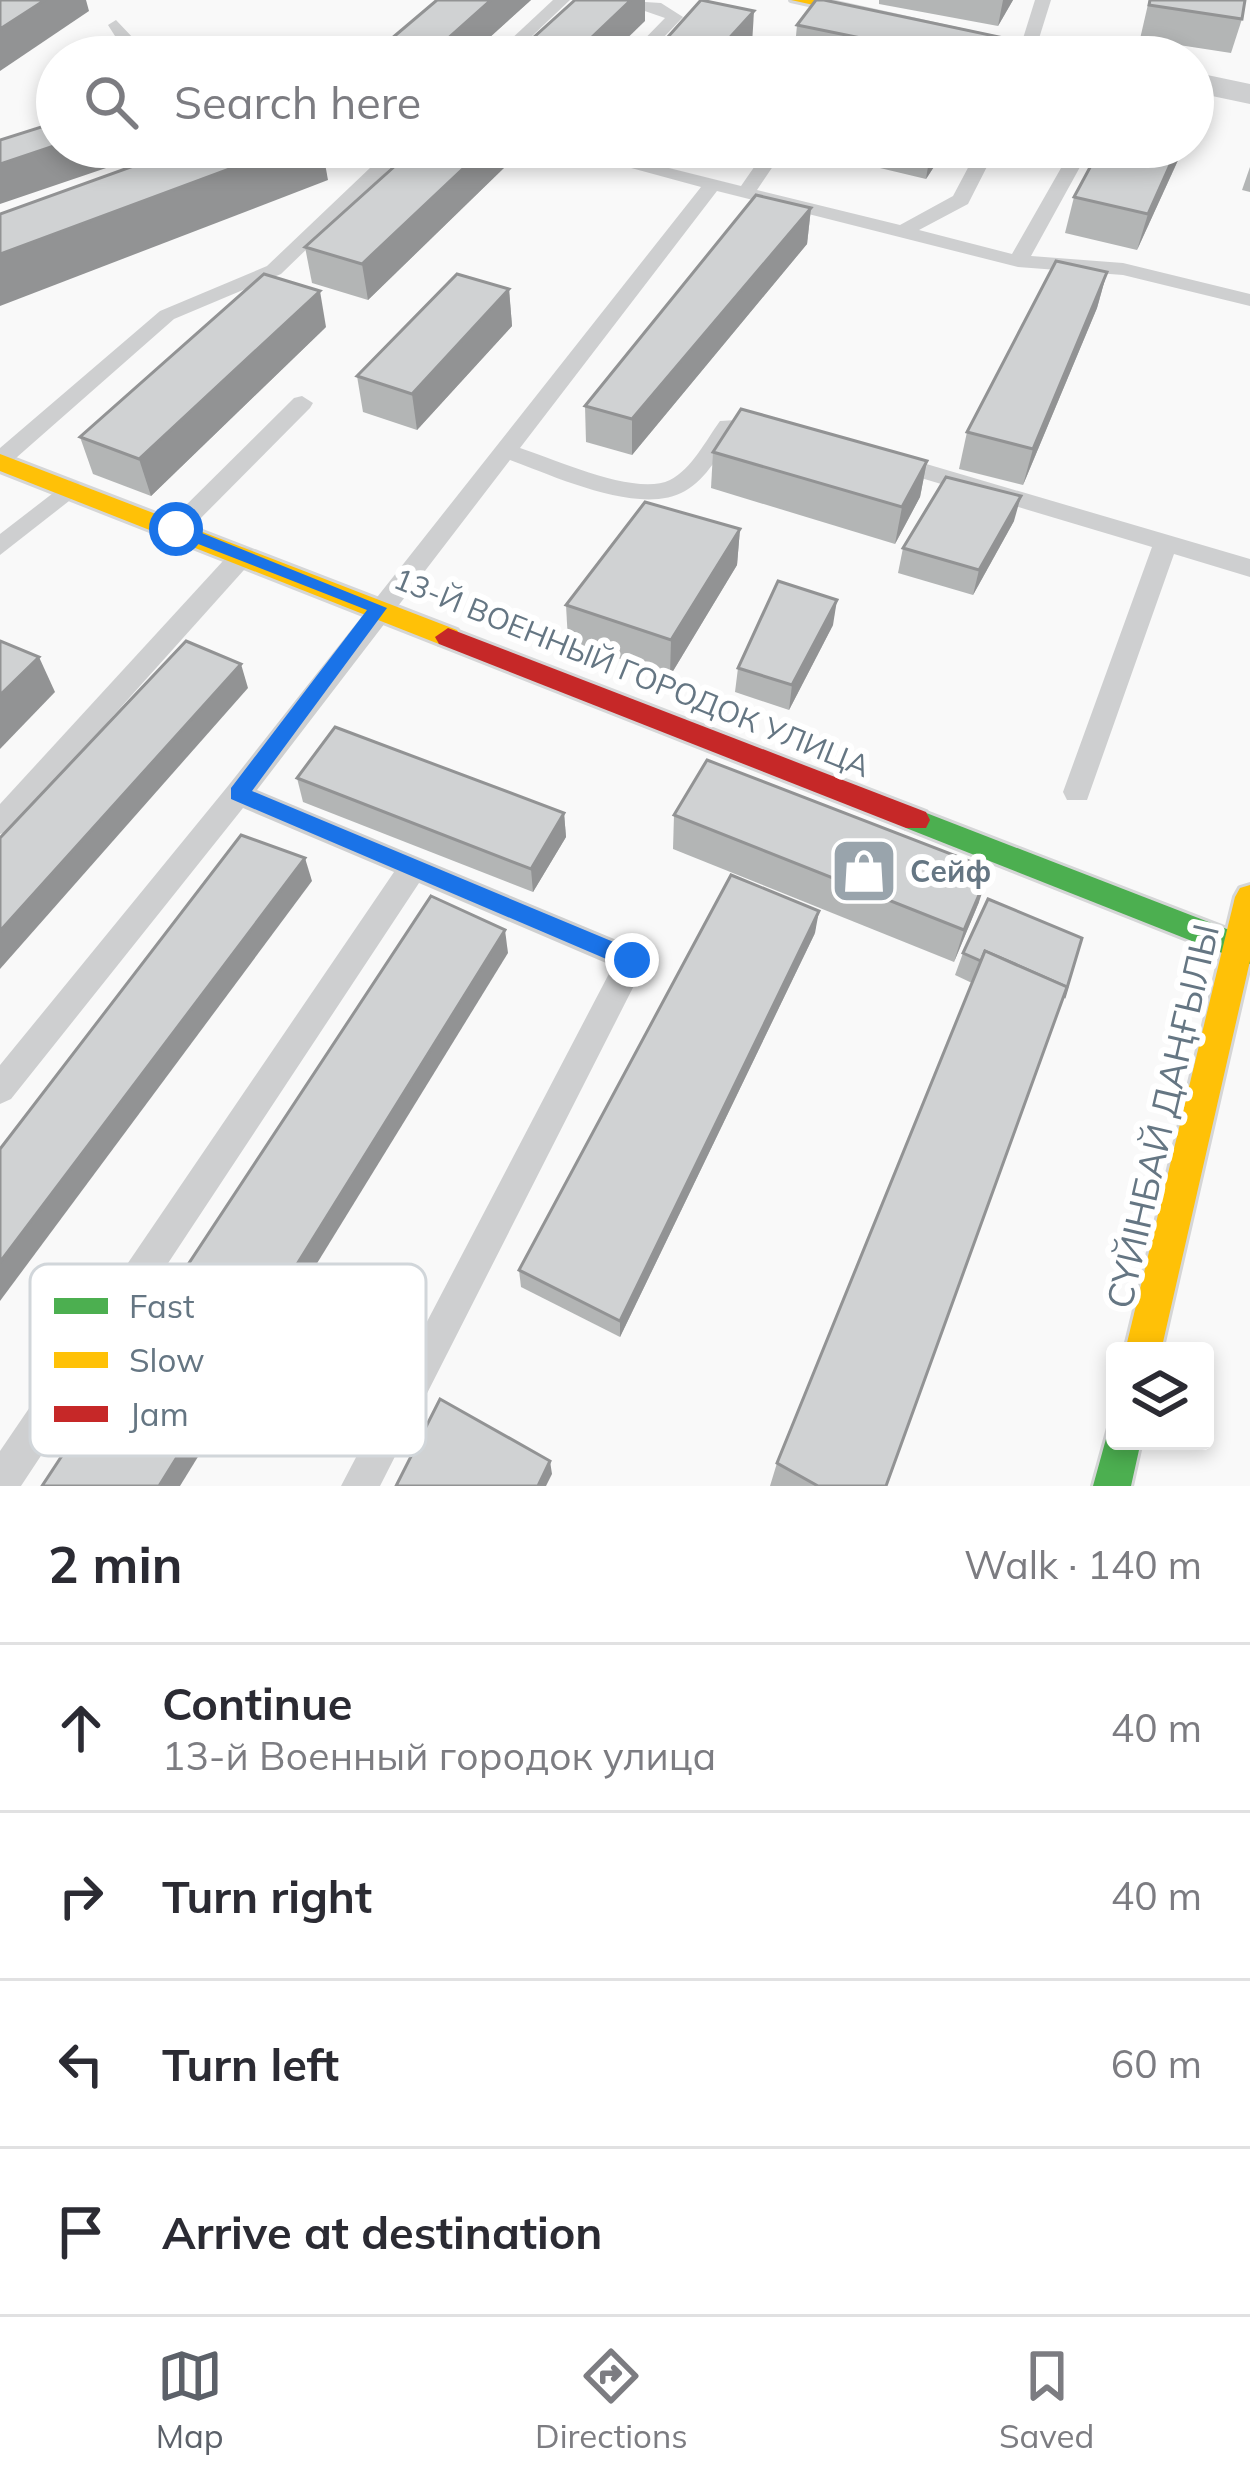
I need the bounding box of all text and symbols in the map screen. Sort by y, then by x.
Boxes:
search box [36,36,1214,168]
icon: search [78,69,144,135]
text: Search here [174,74,421,130]
route start [149,502,203,556]
street label: 13-Й ВОЕННЫЙ ГОРОДОК УЛИЦА [388,559,876,785]
shop icon: Сейф [829,836,899,906]
place label: Сейф [910,852,991,890]
street label: СҮЙІНБАЙ ДАҢҒЫЛЫ [1096,920,1228,1312]
route end [605,933,659,987]
legend [30,1264,426,1456]
text: Fast [129,1285,194,1326]
text: Slow [129,1339,205,1380]
map controls [1106,1342,1214,1450]
button: layers [1106,1342,1214,1450]
text: Jam [129,1393,189,1434]
text: 2 min [48,1532,183,1596]
text: Walk · 140 m [964,1540,1202,1589]
text: Continue [162,1675,352,1731]
icon: ahead [48,1695,114,1761]
text: 40 m [1111,1703,1202,1752]
text: 13-й Военный городок улица [162,1731,716,1780]
icon: right [48,1863,114,1929]
text: Turn right [162,1868,372,1924]
text: 40 m [1111,1871,1202,1920]
icon: left [48,2031,114,2097]
text: Turn left [162,2036,339,2092]
text: 60 m [1111,2039,1202,2088]
icon: arrive [48,2199,114,2265]
text: Arrive at destination [162,2204,602,2260]
tab: Map [156,2343,224,2456]
tab: Directions [535,2343,688,2456]
tab: Saved [999,2343,1094,2456]

